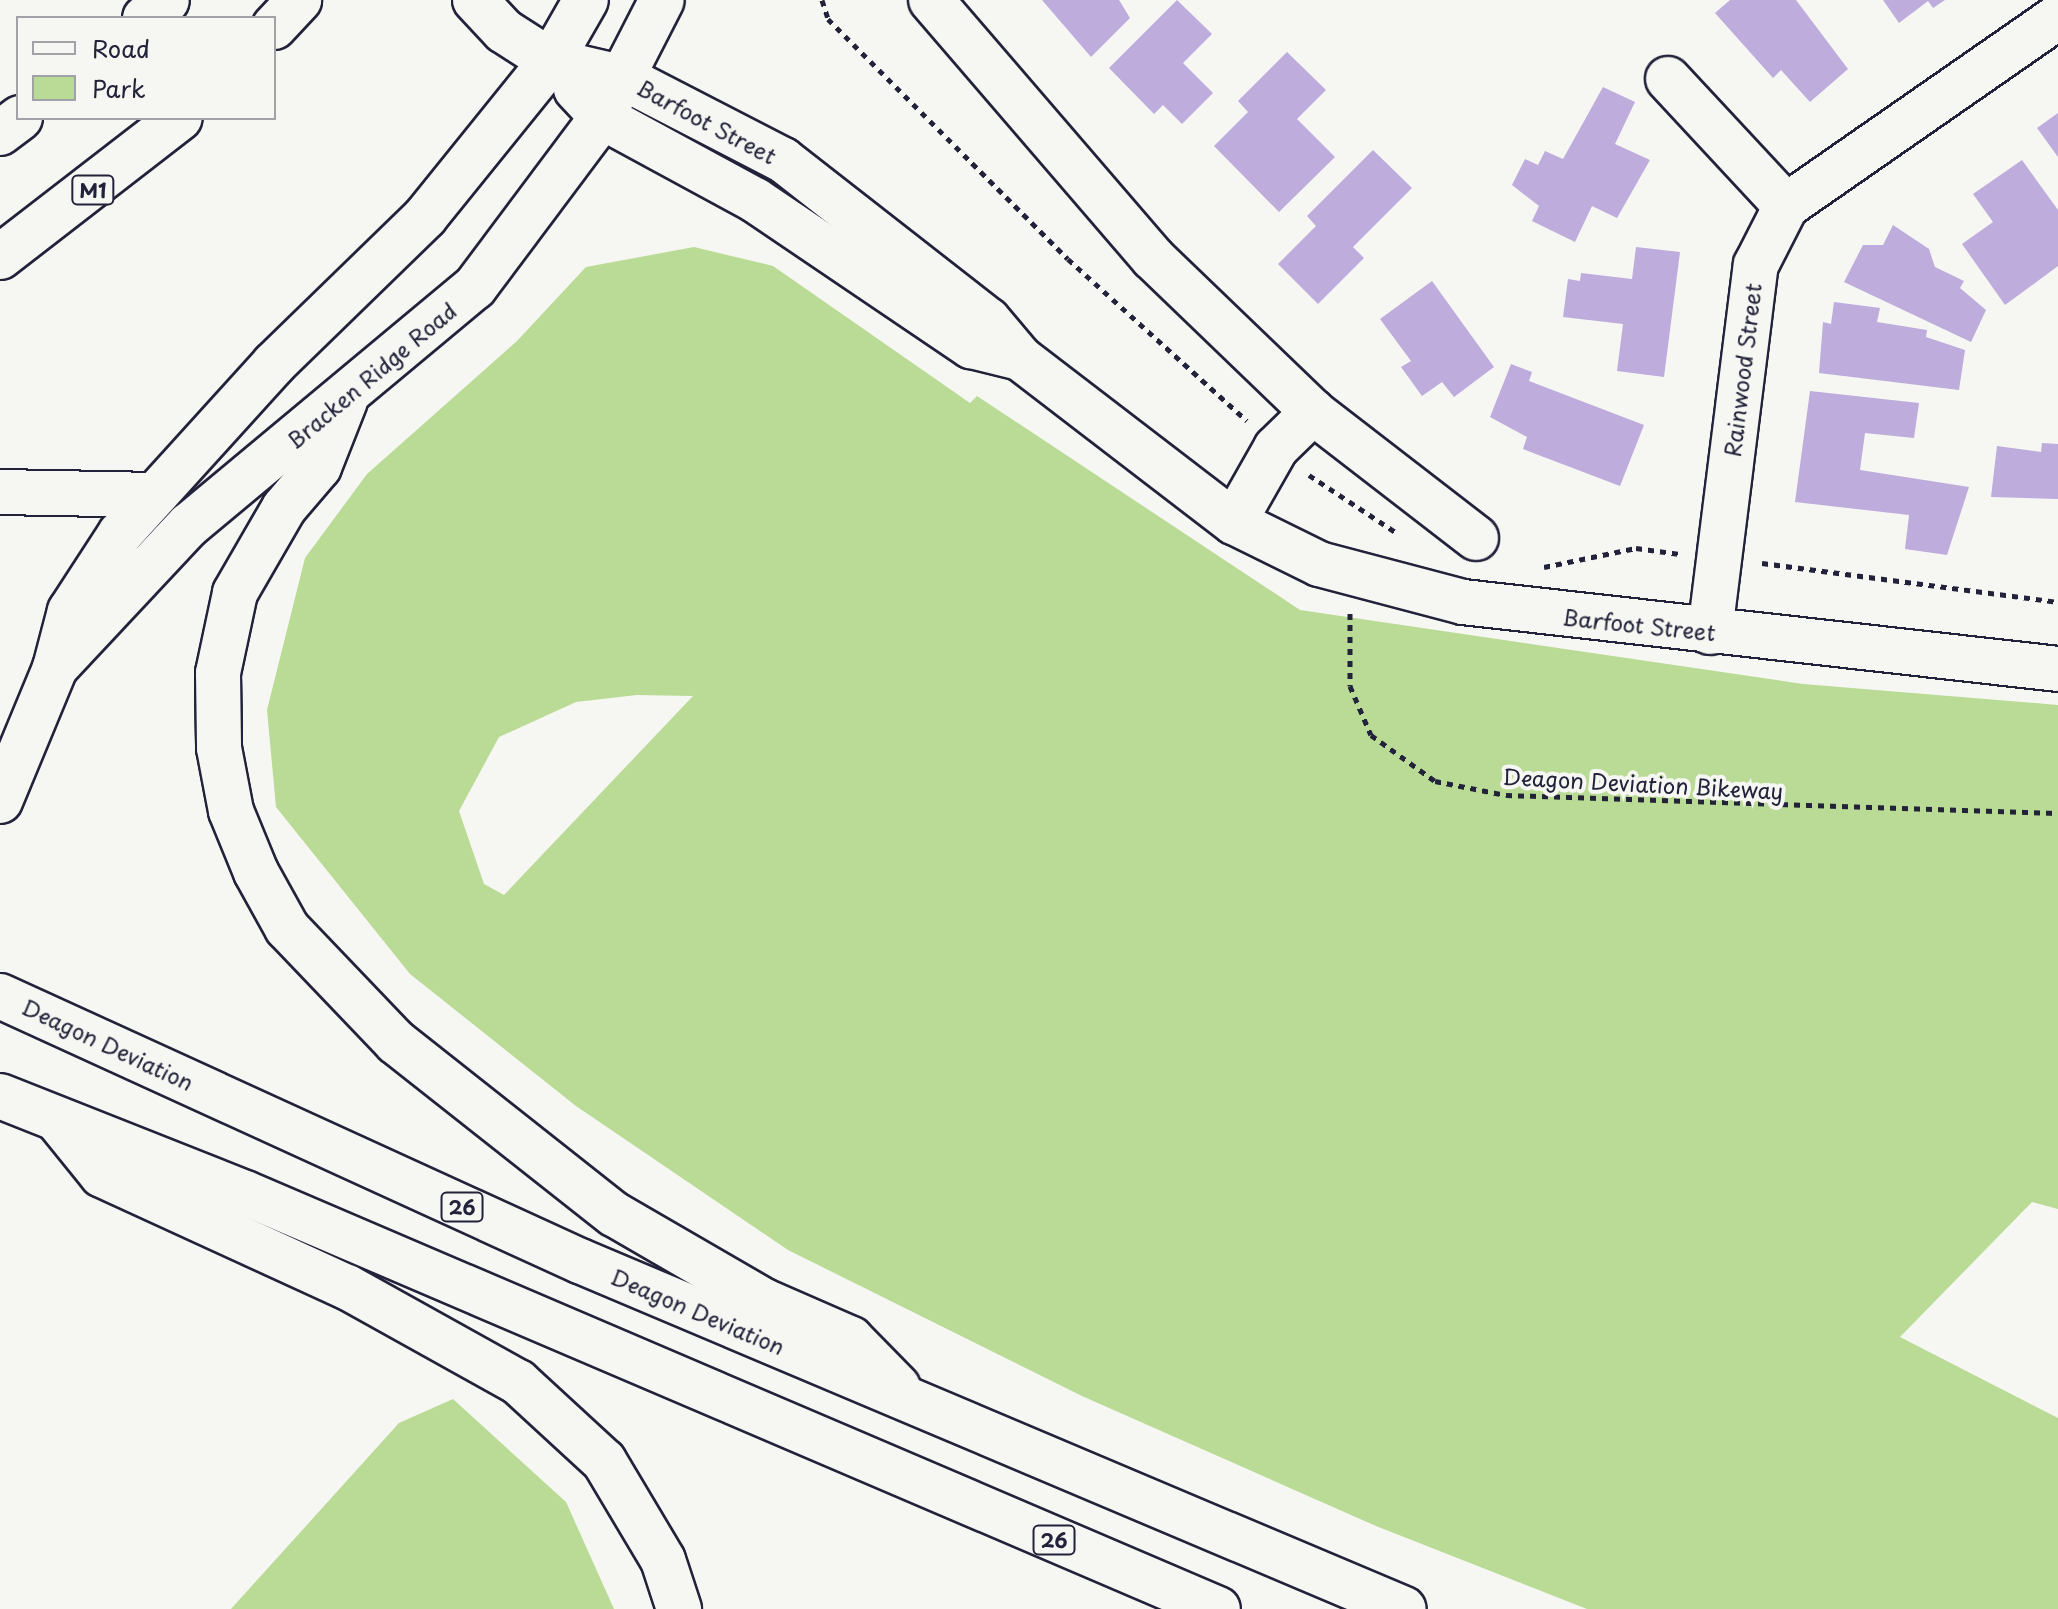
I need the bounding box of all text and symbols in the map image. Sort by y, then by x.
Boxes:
legend [16,16,276,120]
text: Road [92,30,150,66]
text: Park [92,70,146,106]
street label: Barfoot Street [632,73,782,169]
road number: M1 [71,174,115,206]
street label: Rainwood Street [1718,281,1766,459]
street label: Bracken Ridge Road [281,296,461,454]
street label: Barfoot Street [1561,603,1717,645]
street label: Deagon Deviation Bikeway [1501,762,1785,804]
street label: Deagon Deviation [18,993,198,1095]
road number: 26 [440,1191,484,1223]
street label: Deagon Deviation [607,1262,789,1360]
road number: 26 [1032,1524,1076,1556]

